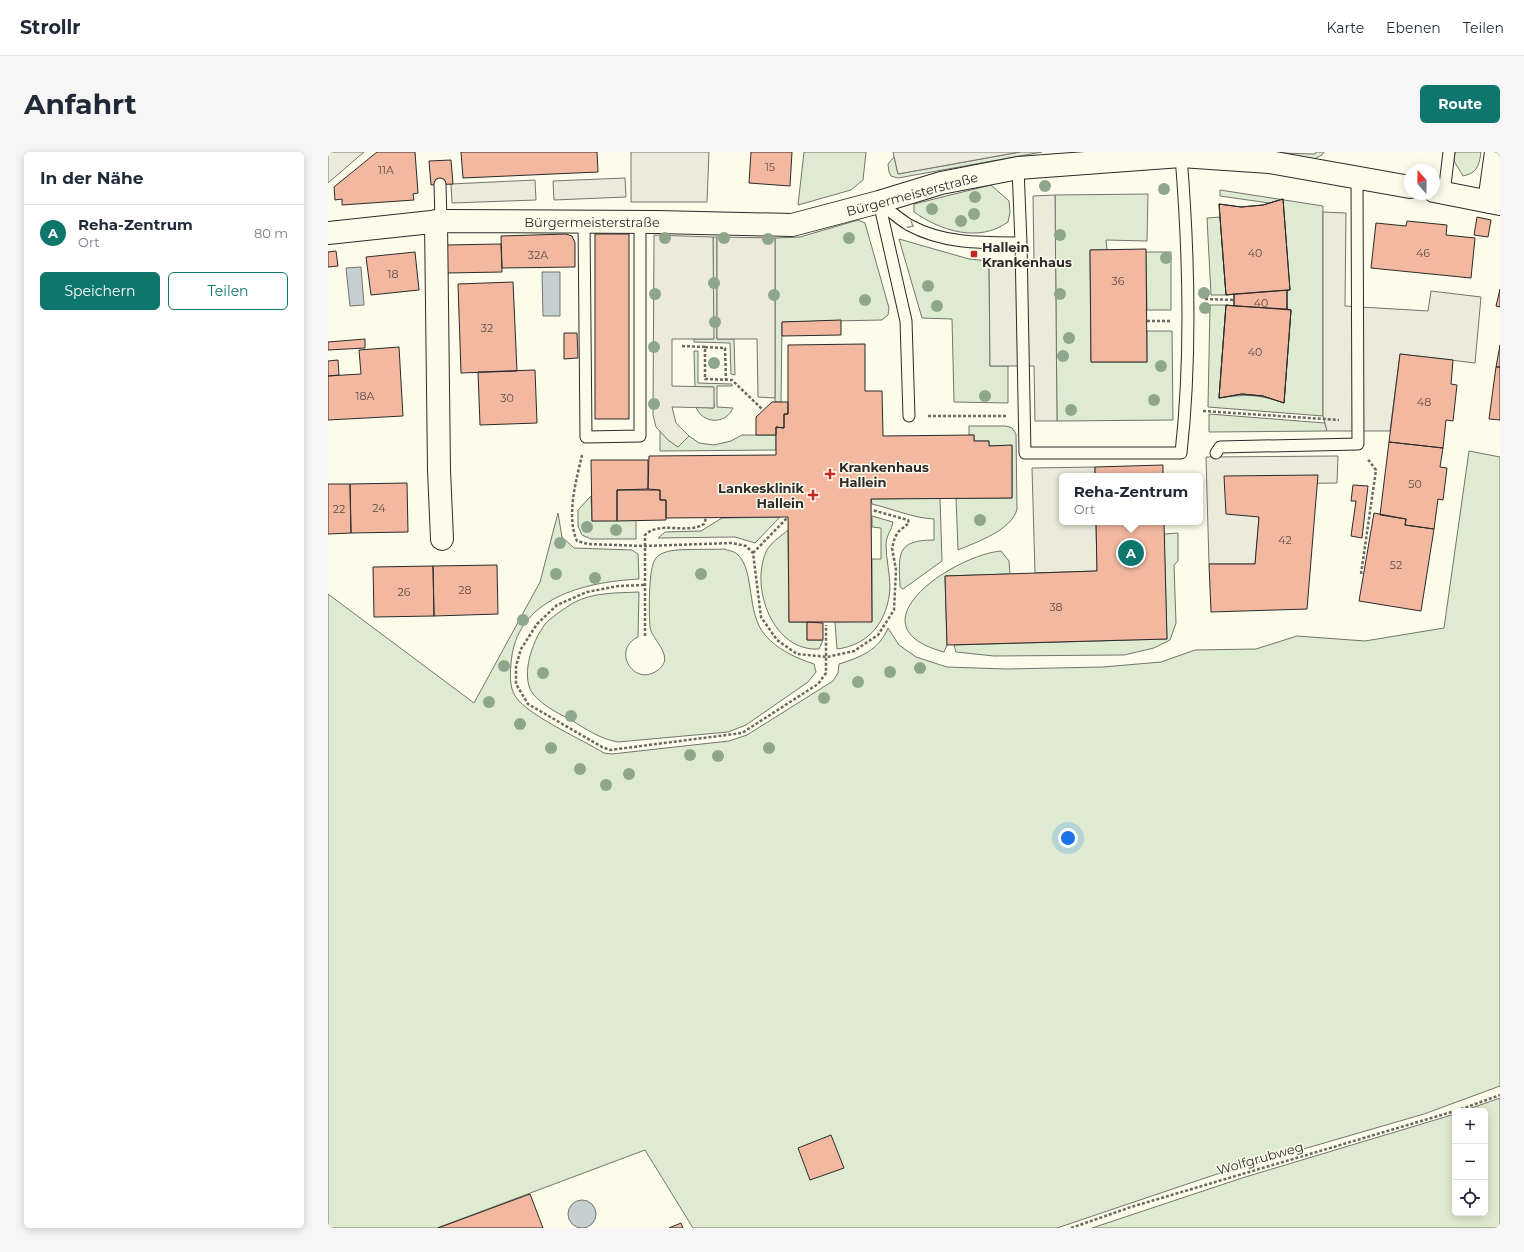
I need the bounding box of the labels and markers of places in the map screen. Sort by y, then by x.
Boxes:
place label: Hallein Krankenhaus [982,239,1072,270]
marker: Hallein Krankenhaus [969,249,979,259]
place label: Krankenhaus Hallein [839,459,929,490]
marker: Krankenhaus Hallein [824,468,836,480]
place label: Lankesklinik Hallein [718,480,804,511]
marker: Lankesklinik Hallein [807,489,819,501]
pin: A [1118,538,1144,568]

